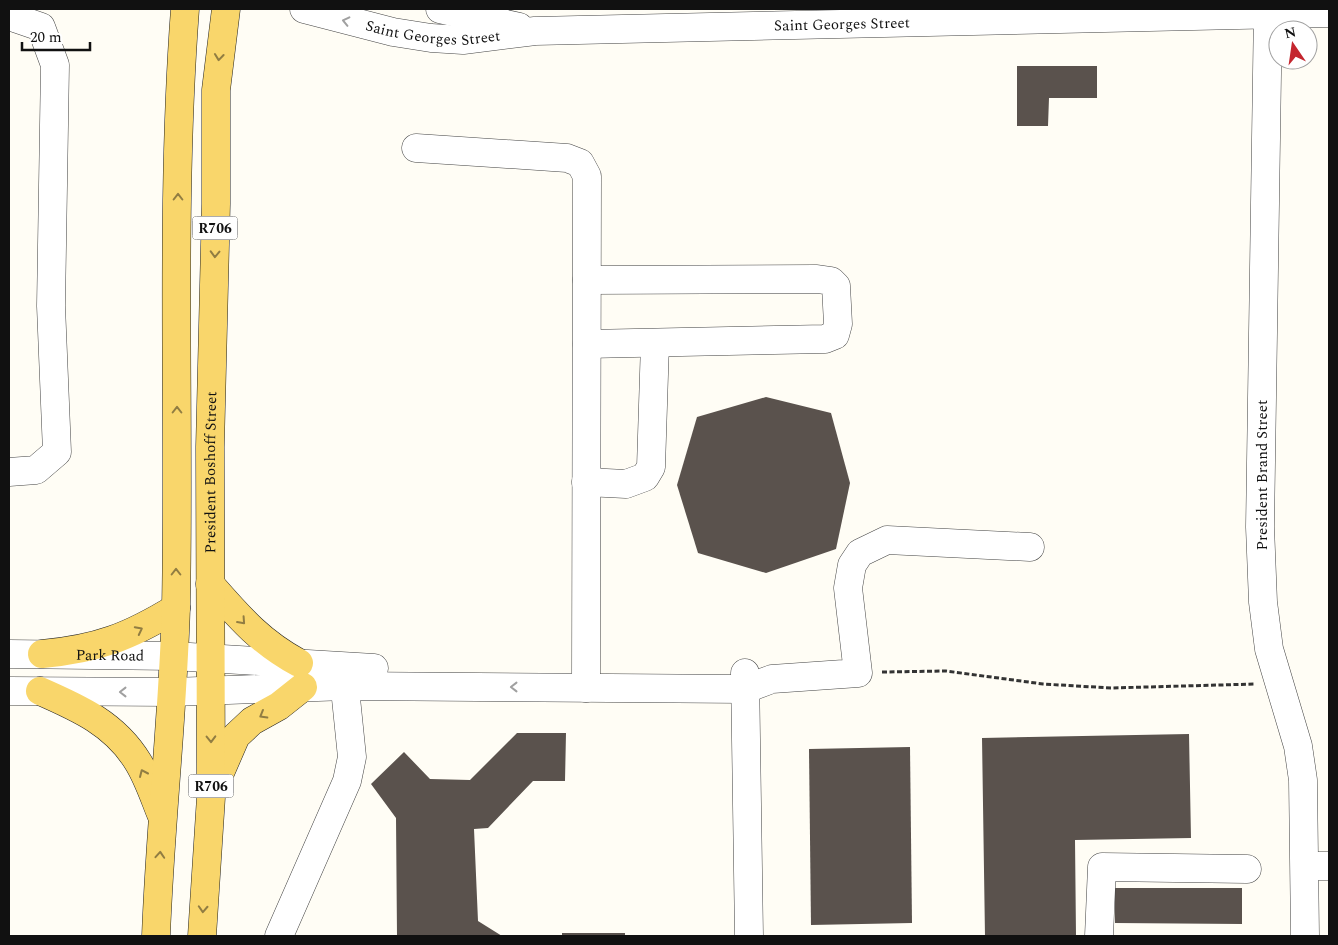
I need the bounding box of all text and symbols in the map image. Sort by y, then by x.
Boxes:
street label: Saint Georges Street [774,11,910,37]
street label: Saint Georges Street [363,14,502,52]
one-way arrow [341,16,350,27]
scale bar [22,20,90,52]
north arrow [1268,20,1318,70]
text: N [1282,21,1298,44]
text: 20 m [30,26,62,49]
one-way arrow [214,53,225,61]
one-way arrow [173,193,183,201]
road number: R706 [192,217,238,240]
one-way arrow [210,251,220,259]
street label: President Boshoff Street [198,391,223,553]
street label: President Brand Street [1251,400,1274,550]
one-way arrow [172,405,182,413]
one-way arrow [171,568,181,576]
one-way arrow [236,615,245,624]
one-way arrow [134,626,143,636]
street label: Park Road [76,643,144,667]
one-way arrow [510,682,518,692]
one-way arrow [119,687,126,697]
one-way arrow [259,709,268,719]
one-way arrow [206,736,216,743]
one-way arrow [139,769,150,778]
road number: R706 [188,774,234,798]
one-way arrow [155,851,166,859]
one-way arrow [198,905,209,913]

